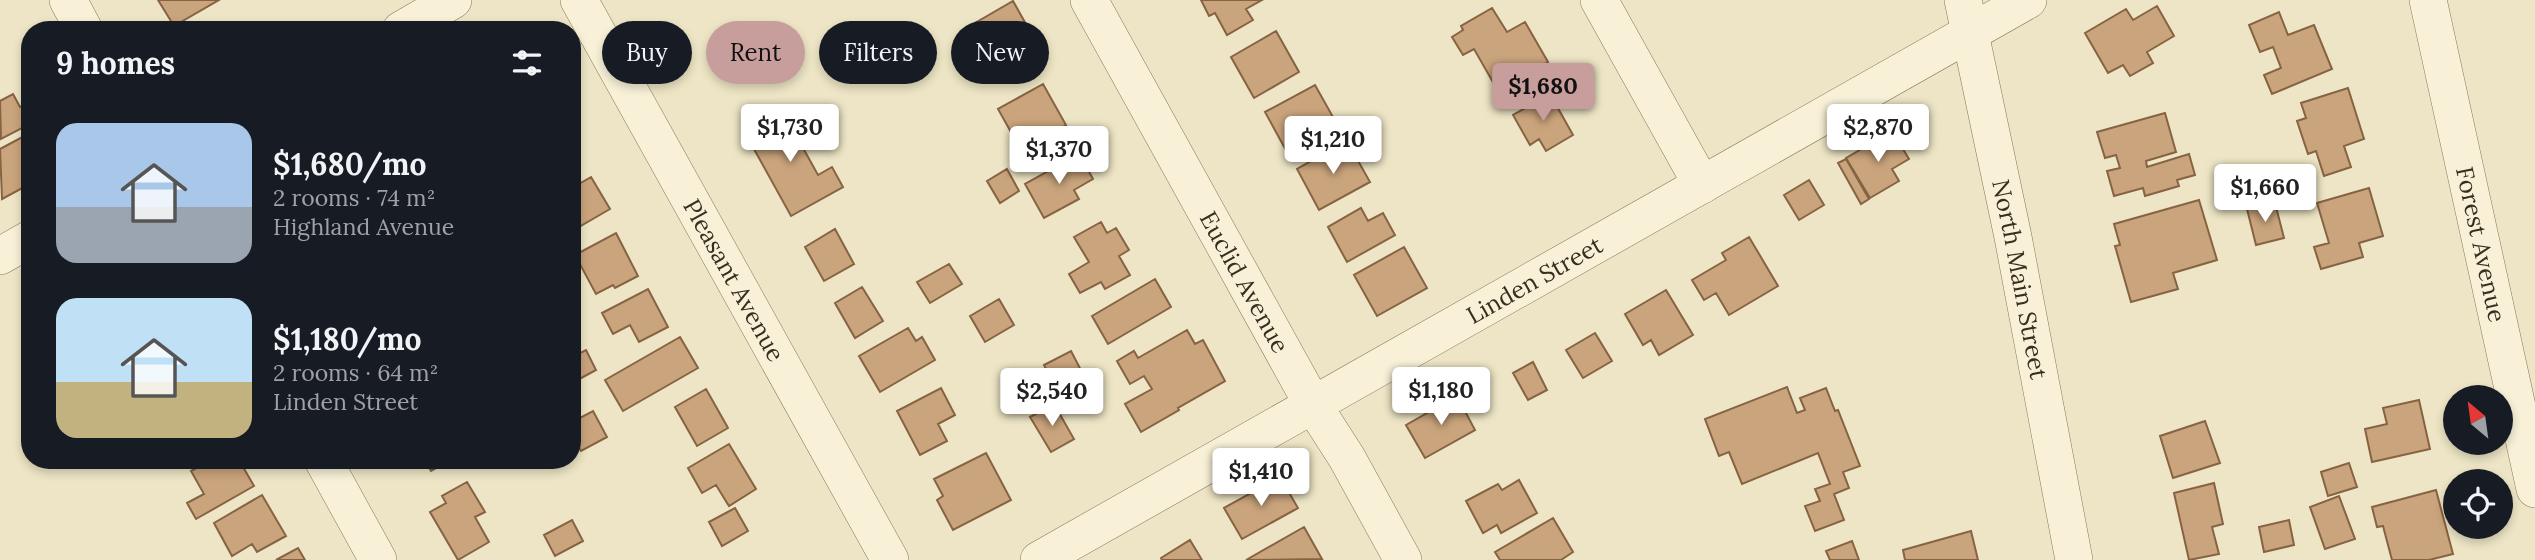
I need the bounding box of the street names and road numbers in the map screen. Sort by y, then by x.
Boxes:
street label: Forest Avenue [2449,164,2514,325]
street label: North Main Street [1986,176,2055,382]
street label: Pleasant Avenue [677,193,792,367]
street label: Euclid Avenue [1193,205,1296,358]
street label: Linden Street [1461,228,1608,330]

